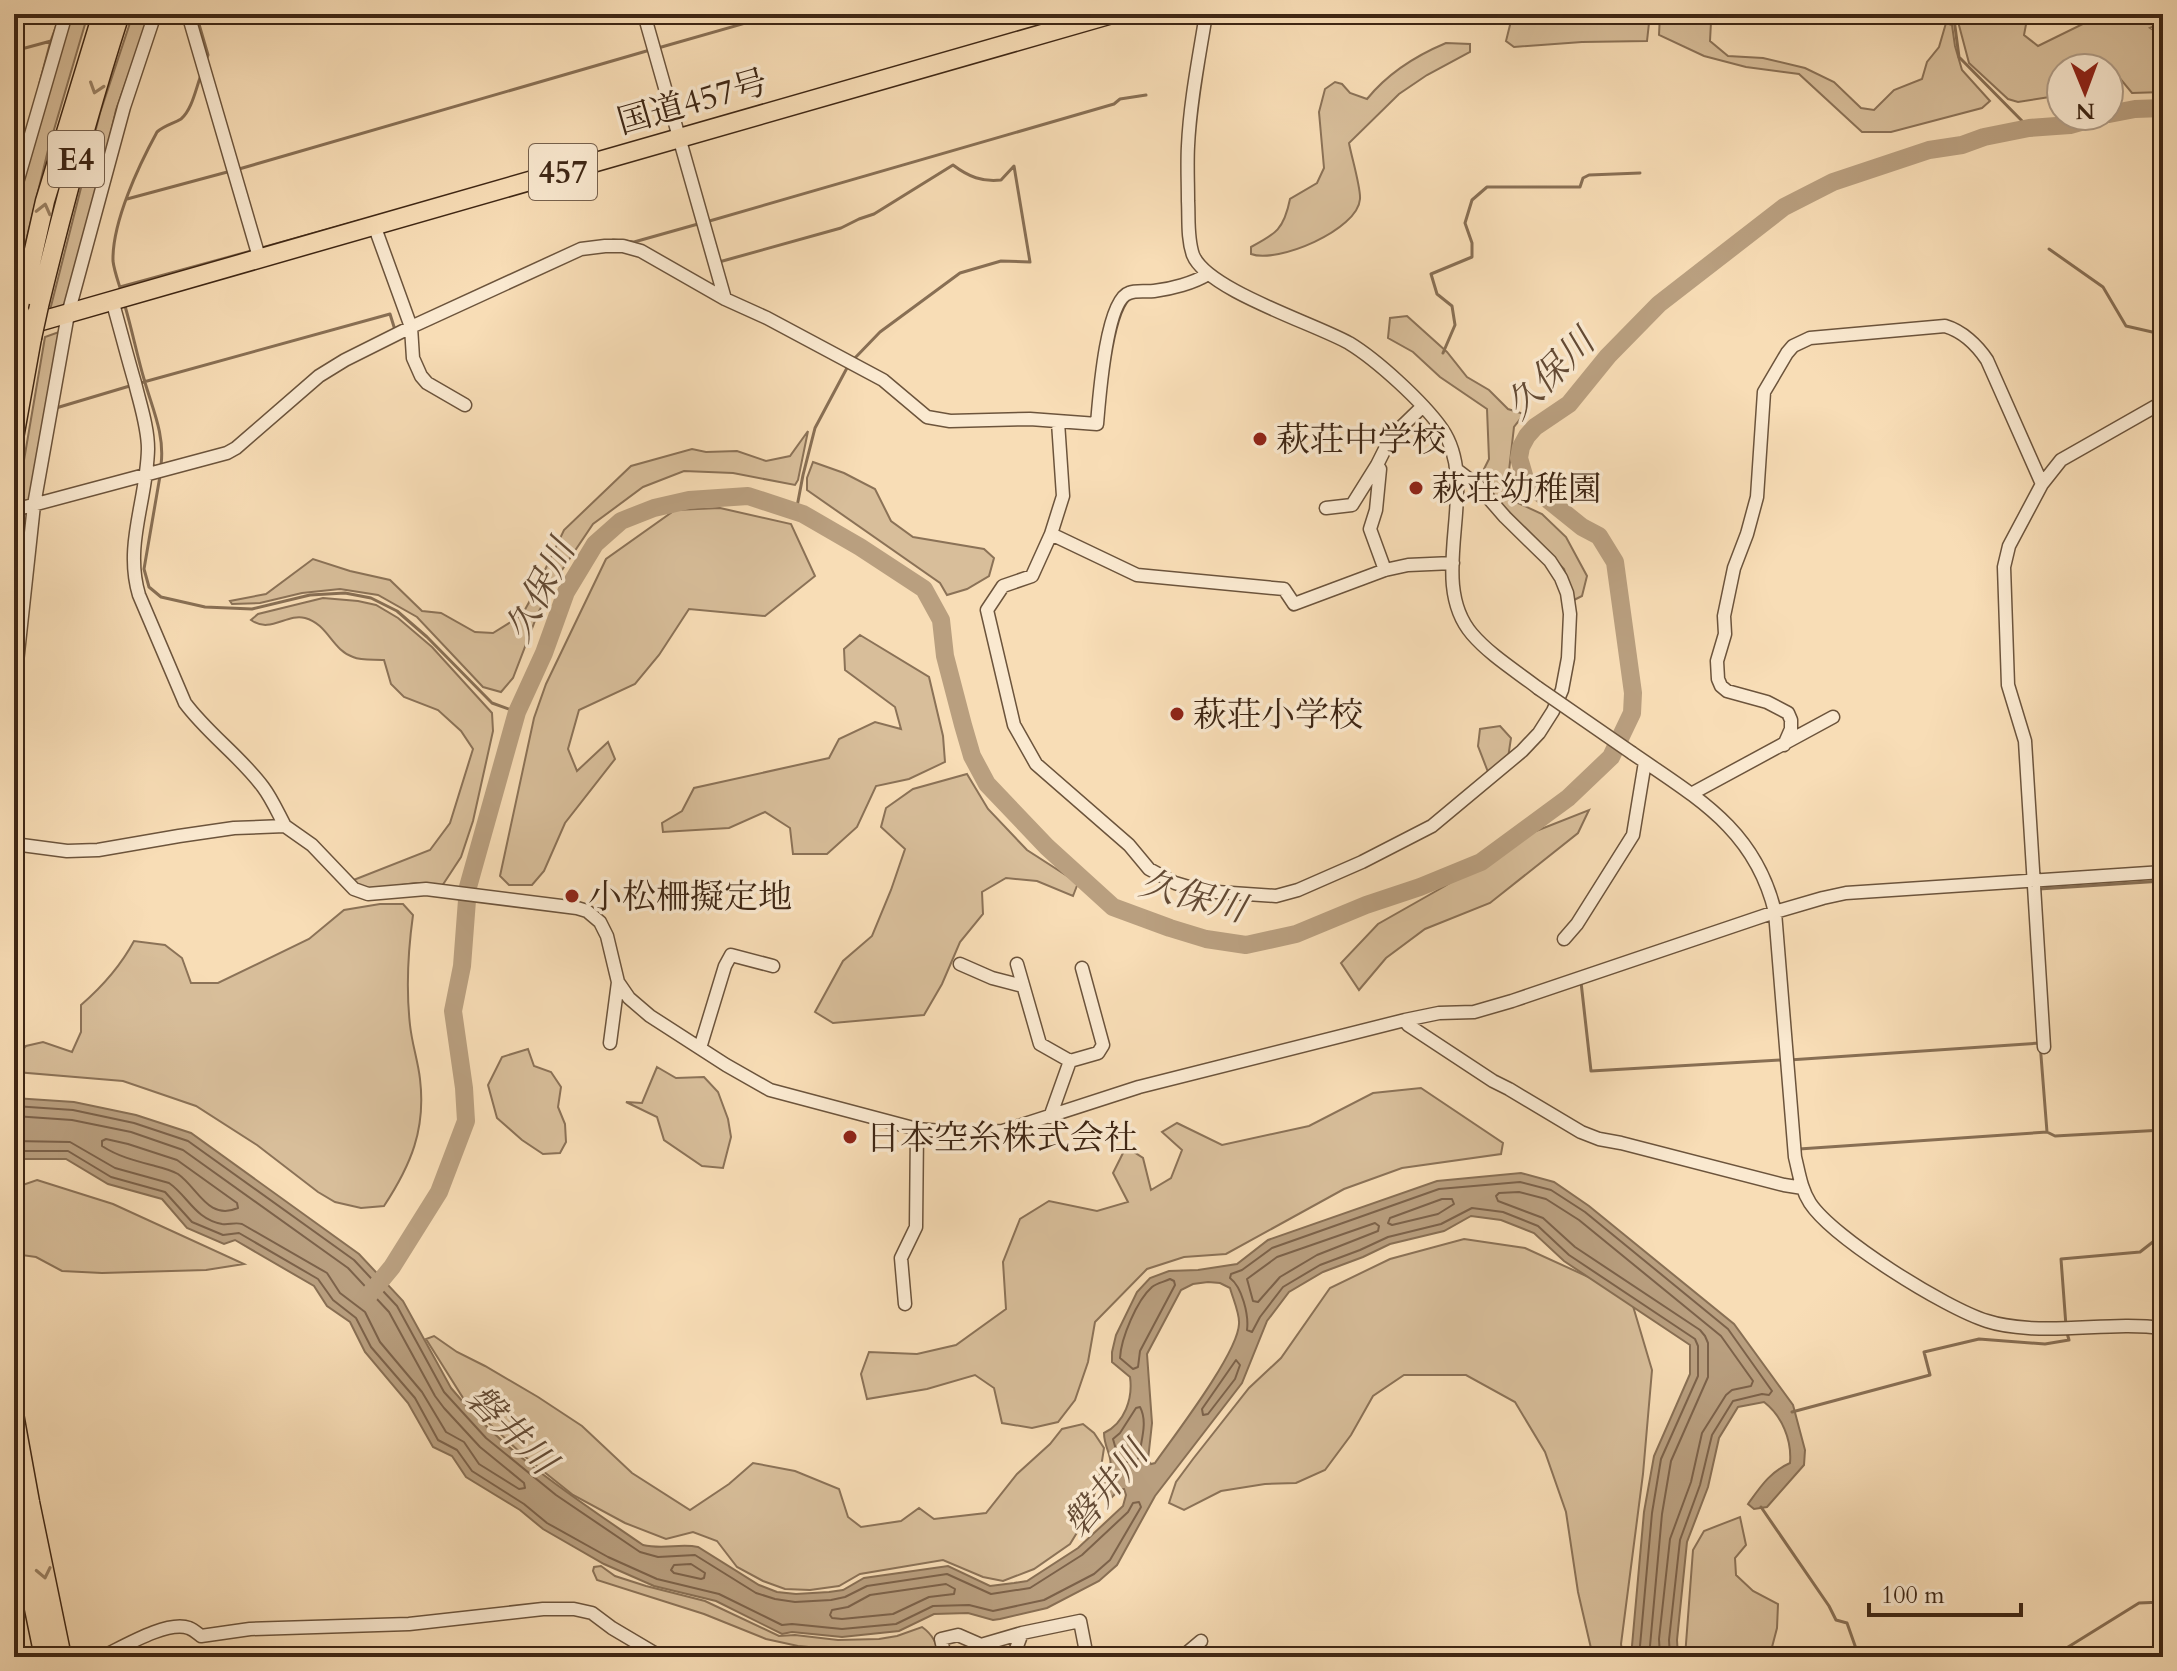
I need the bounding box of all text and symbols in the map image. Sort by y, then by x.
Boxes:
north arrow [2045,52,2125,132]
street label: 国道457号 [612,59,773,145]
one-way arrow [89,81,105,95]
text: N [2076,96,2095,126]
road number: E4 [48,131,104,187]
road number: 457 [529,144,597,200]
one-way arrow [34,203,51,216]
water label: 久保川 [1495,316,1608,430]
place label: 萩荘中学校 [1276,417,1446,463]
marker: 萩荘中学校 [1251,430,1269,448]
place label: 萩荘幼稚園 [1432,466,1602,512]
marker: 萩荘幼稚園 [1407,479,1425,497]
water label: 久保川 [494,528,588,650]
place label: 萩荘小学校 [1193,692,1363,738]
marker: 萩荘小学校 [1168,705,1186,723]
water label: 久保川 [1134,859,1255,935]
place label: 小松柵擬定地 [588,874,792,920]
marker: 小松柵擬定地 [563,887,581,905]
place label: 日本空糸株式会社 [866,1115,1138,1161]
marker: 日本空糸株式会社 [841,1128,859,1146]
water label: 磐井川 [455,1375,569,1488]
water label: 磐井川 [1053,1428,1162,1546]
one-way arrow [35,1566,52,1579]
scale bar [1869,1567,2021,1617]
text: 100 m [1881,1579,1945,1612]

